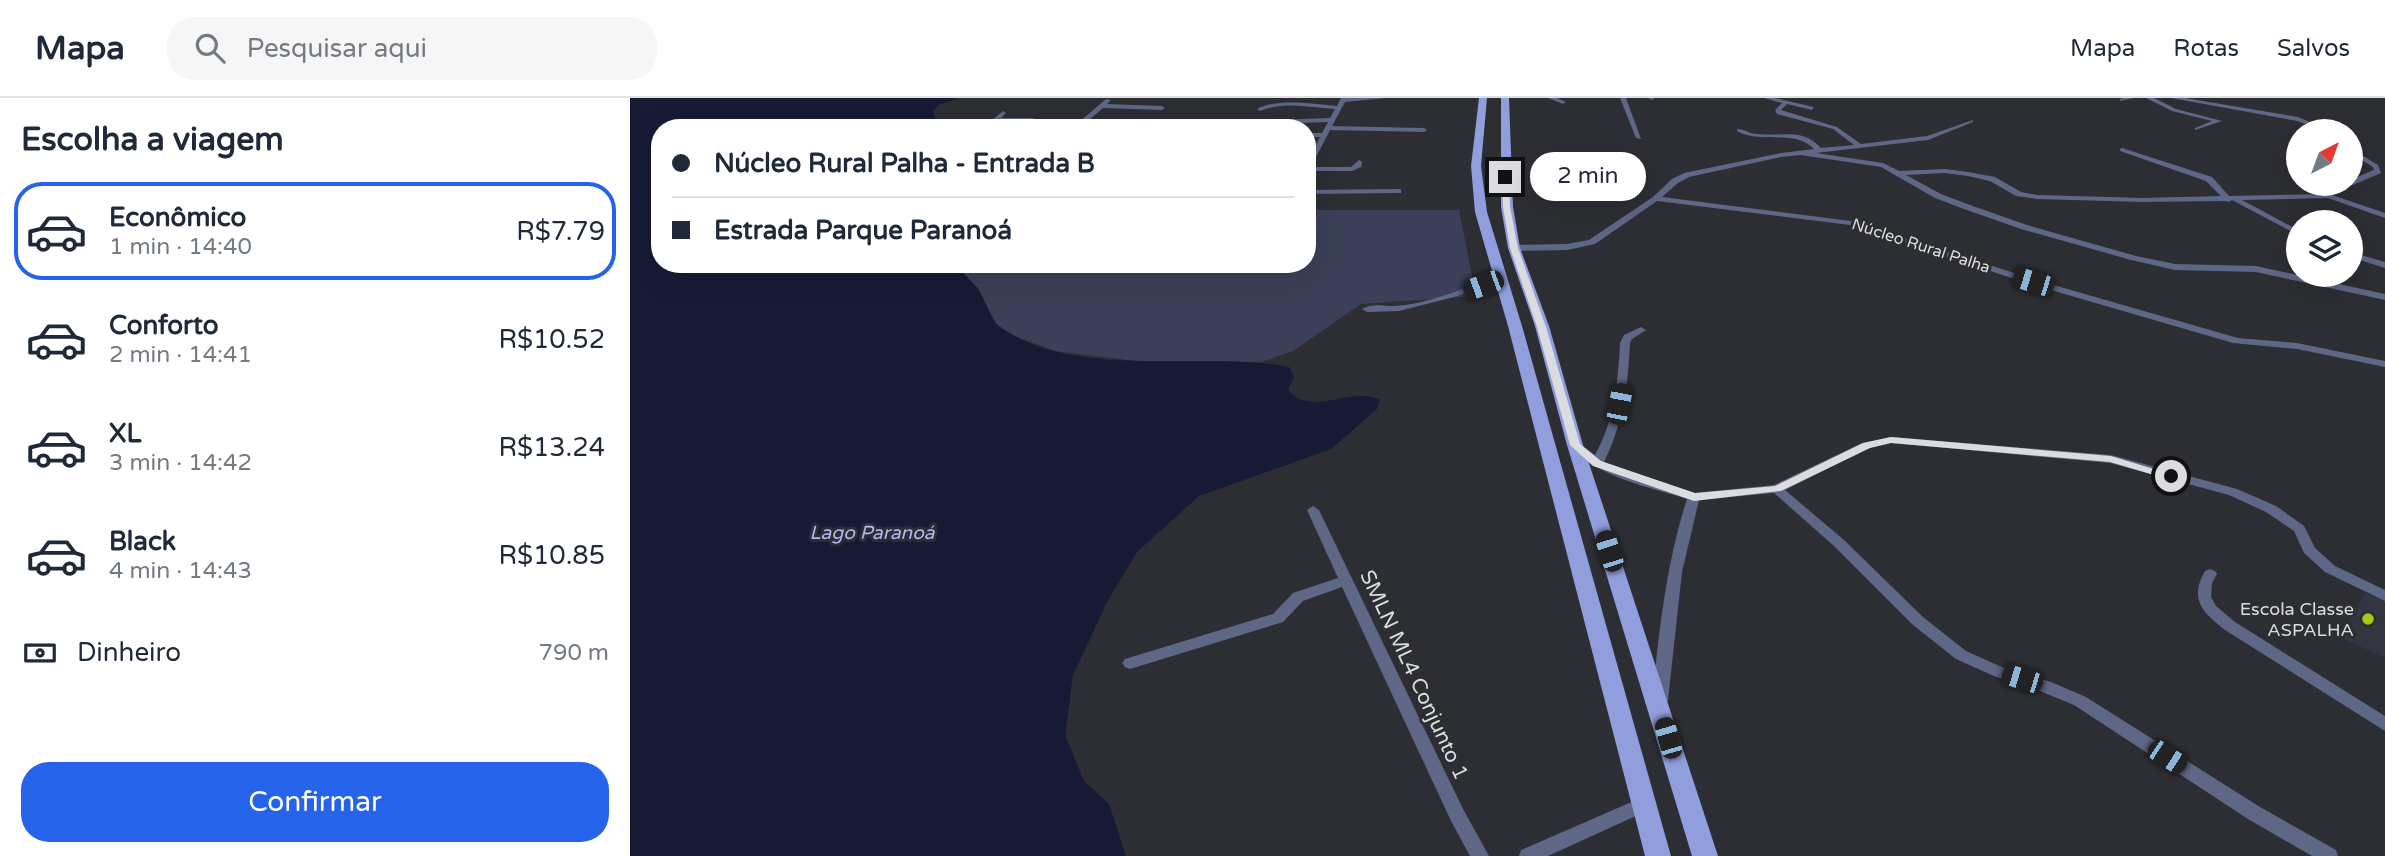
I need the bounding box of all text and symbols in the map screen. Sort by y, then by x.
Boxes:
search box [167,17,657,80]
text: Mapa [35,29,125,68]
icon: search [191,29,229,67]
text: Pesquisar aqui [247,33,427,64]
text: Mapa [2070,34,2135,63]
text: Rotas [2173,34,2239,63]
text: Salvos [2277,34,2350,63]
north arrow [2286,119,2362,196]
map controls [2286,119,2363,287]
text: Escolha a viagem [21,121,284,159]
text: Núcleo Rural Palha - Entrada B [714,148,1095,179]
callout: 2 min [1530,153,1645,202]
route end [1489,161,1521,193]
text: 2 min [1557,162,1619,190]
icon: car [25,200,88,263]
text: Econômico [109,202,246,233]
button: layers [2286,210,2363,287]
street label: Núcleo Rural Palha [1849,214,1993,278]
text: Estrada Parque Paranoá [714,215,1012,246]
text: R$7.79 [516,216,605,247]
text: 1 min · 14:40 [109,233,252,261]
car [2010,266,2057,298]
car [1460,268,1507,302]
icon: car [25,308,88,371]
text: Conforto [109,310,218,341]
text: R$10.52 [498,324,605,355]
text: 2 min · 14:41 [109,341,252,369]
car [1605,381,1634,427]
icon: car [25,416,88,479]
text: XL [109,418,141,449]
text: R$13.24 [498,432,605,463]
text: 3 min · 14:42 [109,449,252,477]
route start [2155,460,2187,492]
water label: Lago Paranoá [810,522,936,544]
icon: car [25,524,88,587]
text: Black [109,526,176,557]
car [1593,528,1626,574]
text: R$10.85 [499,540,605,571]
text: 4 min · 14:43 [109,557,252,585]
street label: SMLN ML4 Conjunto 1 [1354,566,1474,784]
place label: Escola Classe ASPALHA [2240,598,2354,641]
marker: Escola Classe ASPALHA [2360,611,2376,627]
icon: cash [21,634,59,672]
text: Dinheiro [77,637,181,668]
text: 790 m [539,639,609,667]
car [1999,663,2046,695]
car [1653,715,1684,761]
car [2144,737,2191,777]
button: Confirmar [21,762,609,842]

